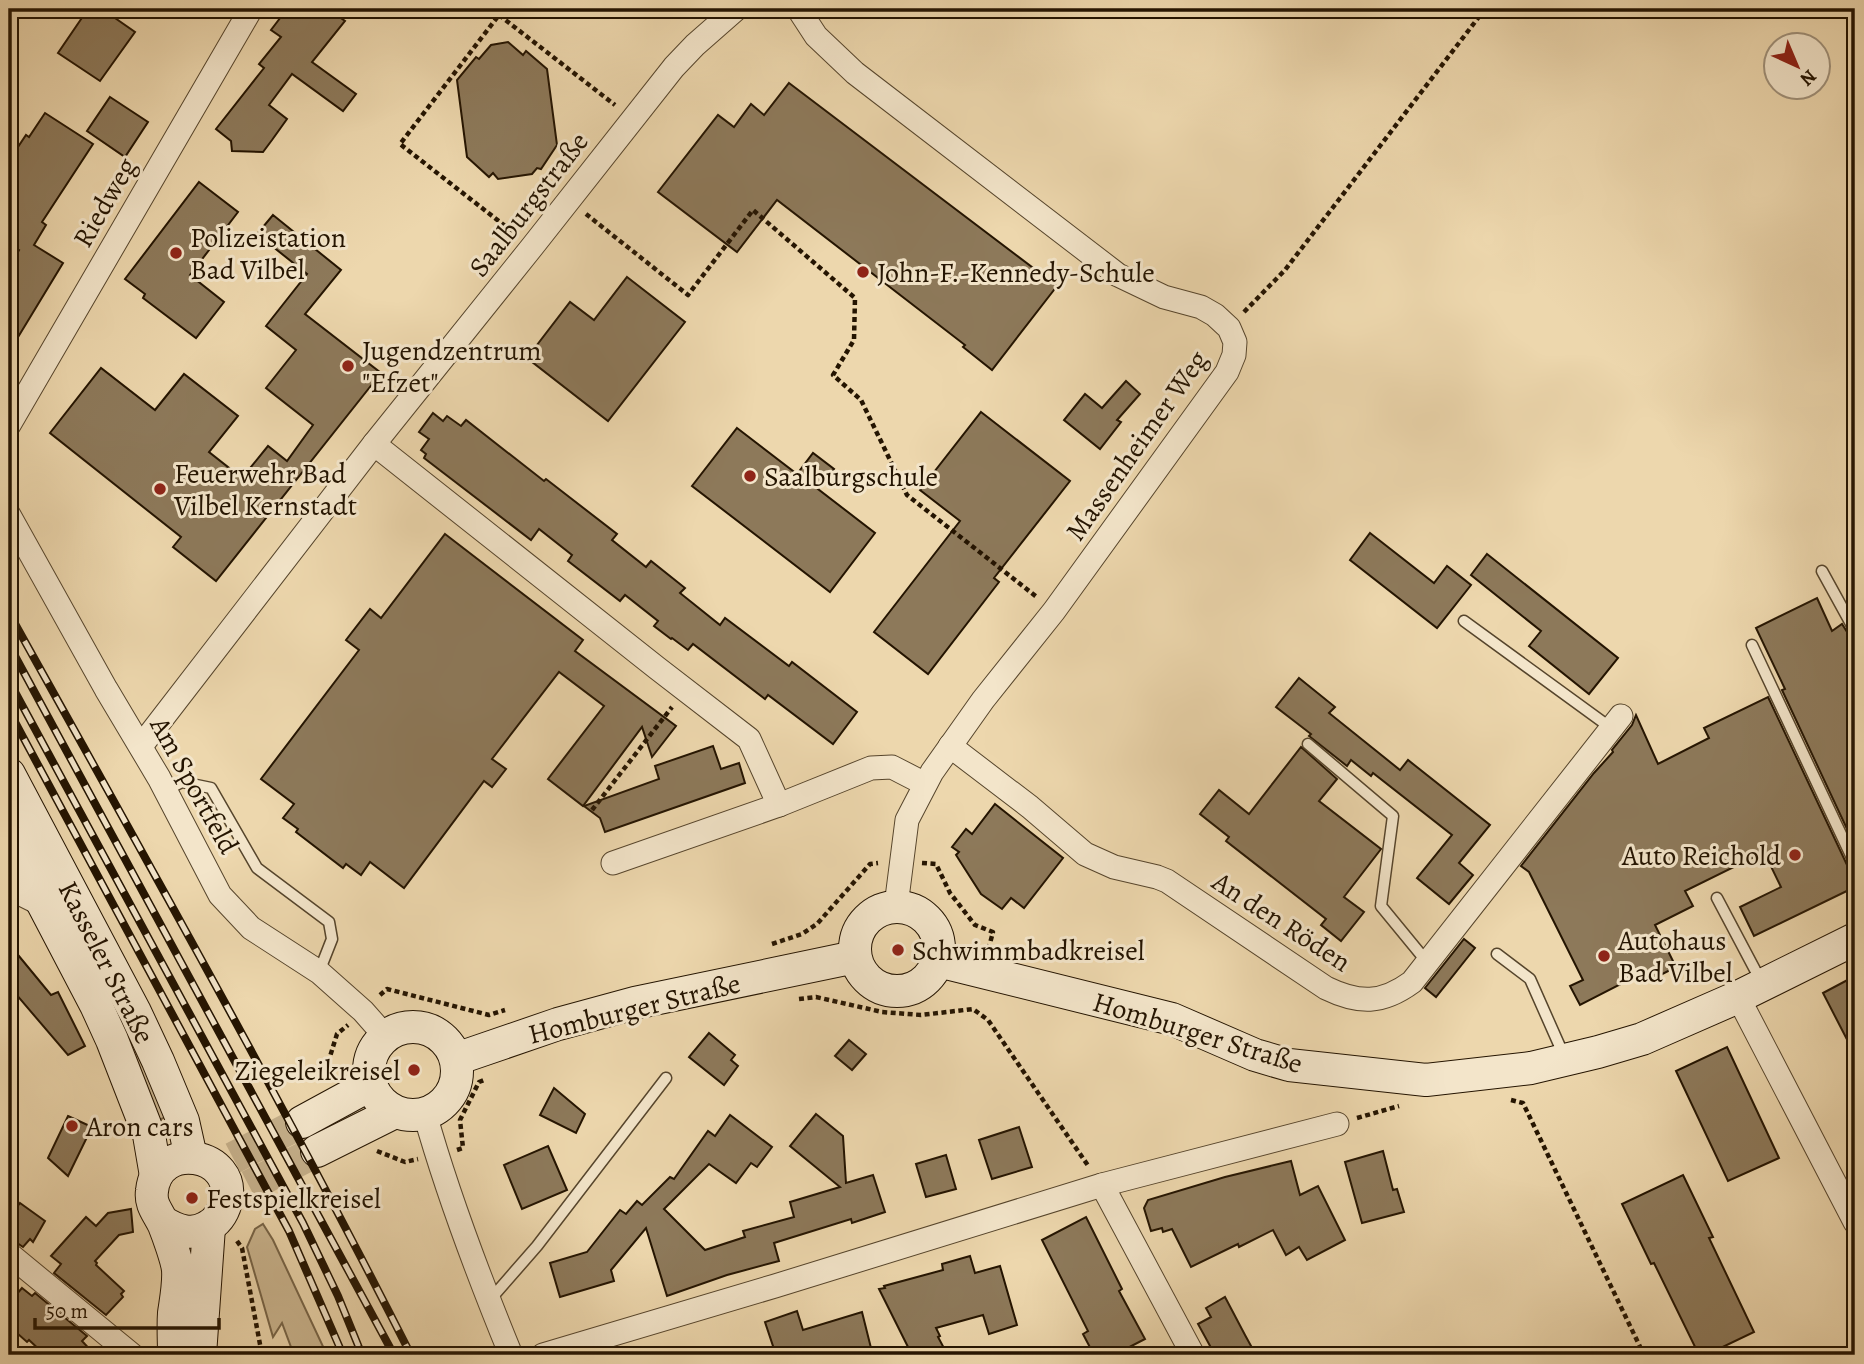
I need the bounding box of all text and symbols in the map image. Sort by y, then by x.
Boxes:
north arrow [1762,32,1832,102]
text: N [1794,63,1822,92]
street label: Saalburgstraße [460,124,597,285]
street label: Riedweg [64,151,146,254]
place label: Polizeistation Bad Vilbel [190,219,346,289]
marker: Polizeistation Bad Vilbel [168,245,184,261]
place label: John-F.-Kennedy-Schule [877,254,1155,292]
marker: John-F.-Kennedy-Schule [855,264,871,280]
place label: Jugendzentrum "Efzet" [362,332,542,402]
street label: Massenheimer Weg [1057,343,1217,548]
marker: Jugendzentrum "Efzet" [340,358,356,374]
place label: Feuerwehr Bad Vilbel Kernstadt [173,455,357,525]
place label: Saalburgschule [764,458,938,496]
marker: Saalburgschule [742,468,758,484]
marker: Feuerwehr Bad Vilbel Kernstadt [152,481,168,497]
street label: Am Sportfeld [140,709,248,862]
place label: Auto Reichold [1621,837,1782,875]
marker: Auto Reichold [1787,847,1803,863]
street label: An den Röden [1204,862,1358,981]
street label: Kasseler Straße [49,875,163,1050]
place label: Autohaus Bad Vilbel [1617,922,1733,992]
place label: Schwimmbadkreisel [912,932,1145,970]
marker: Schwimmbadkreisel [890,942,906,958]
marker: Autohaus Bad Vilbel [1596,948,1612,964]
street label: Homburger Straße [524,964,744,1054]
street label: Homburger Straße [1088,983,1307,1083]
place label: Ziegeleikreisel [235,1052,400,1090]
marker: Ziegeleikreisel [406,1062,422,1078]
place label: Aron cars [85,1108,194,1146]
marker: Aron cars [64,1118,80,1134]
place label: Festspielkreisel [206,1180,381,1218]
marker: Festspielkreisel [184,1190,200,1206]
scale bar [35,1287,219,1331]
text: 50 m [46,1297,88,1325]

